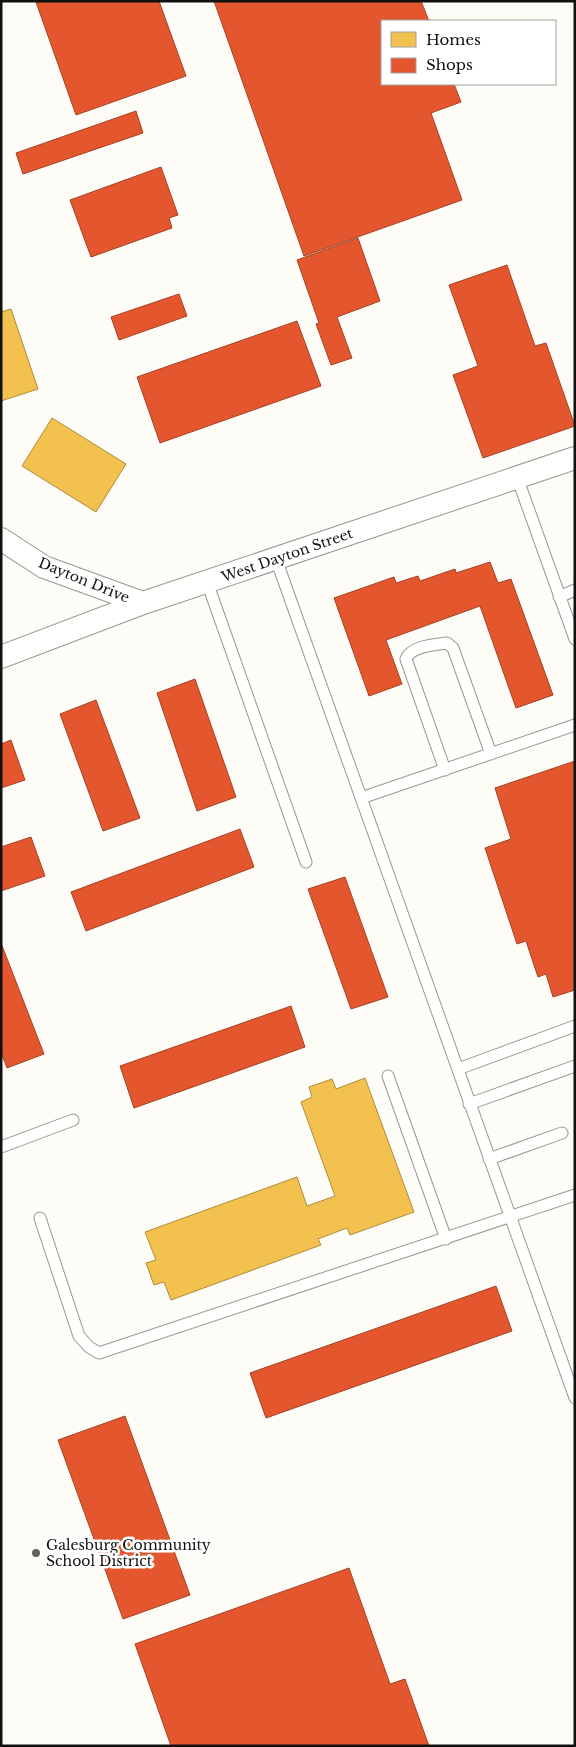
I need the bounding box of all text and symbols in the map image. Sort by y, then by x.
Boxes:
legend [381,20,556,85]
text: Homes [426,30,481,49]
text: Shops [426,55,473,74]
street label: West Dayton Street [218,524,356,586]
street label: Dayton Drive [36,554,132,606]
place label: Galesburg Community School District [46,1536,211,1570]
marker: Galesburg Community School District [30,1547,42,1559]

